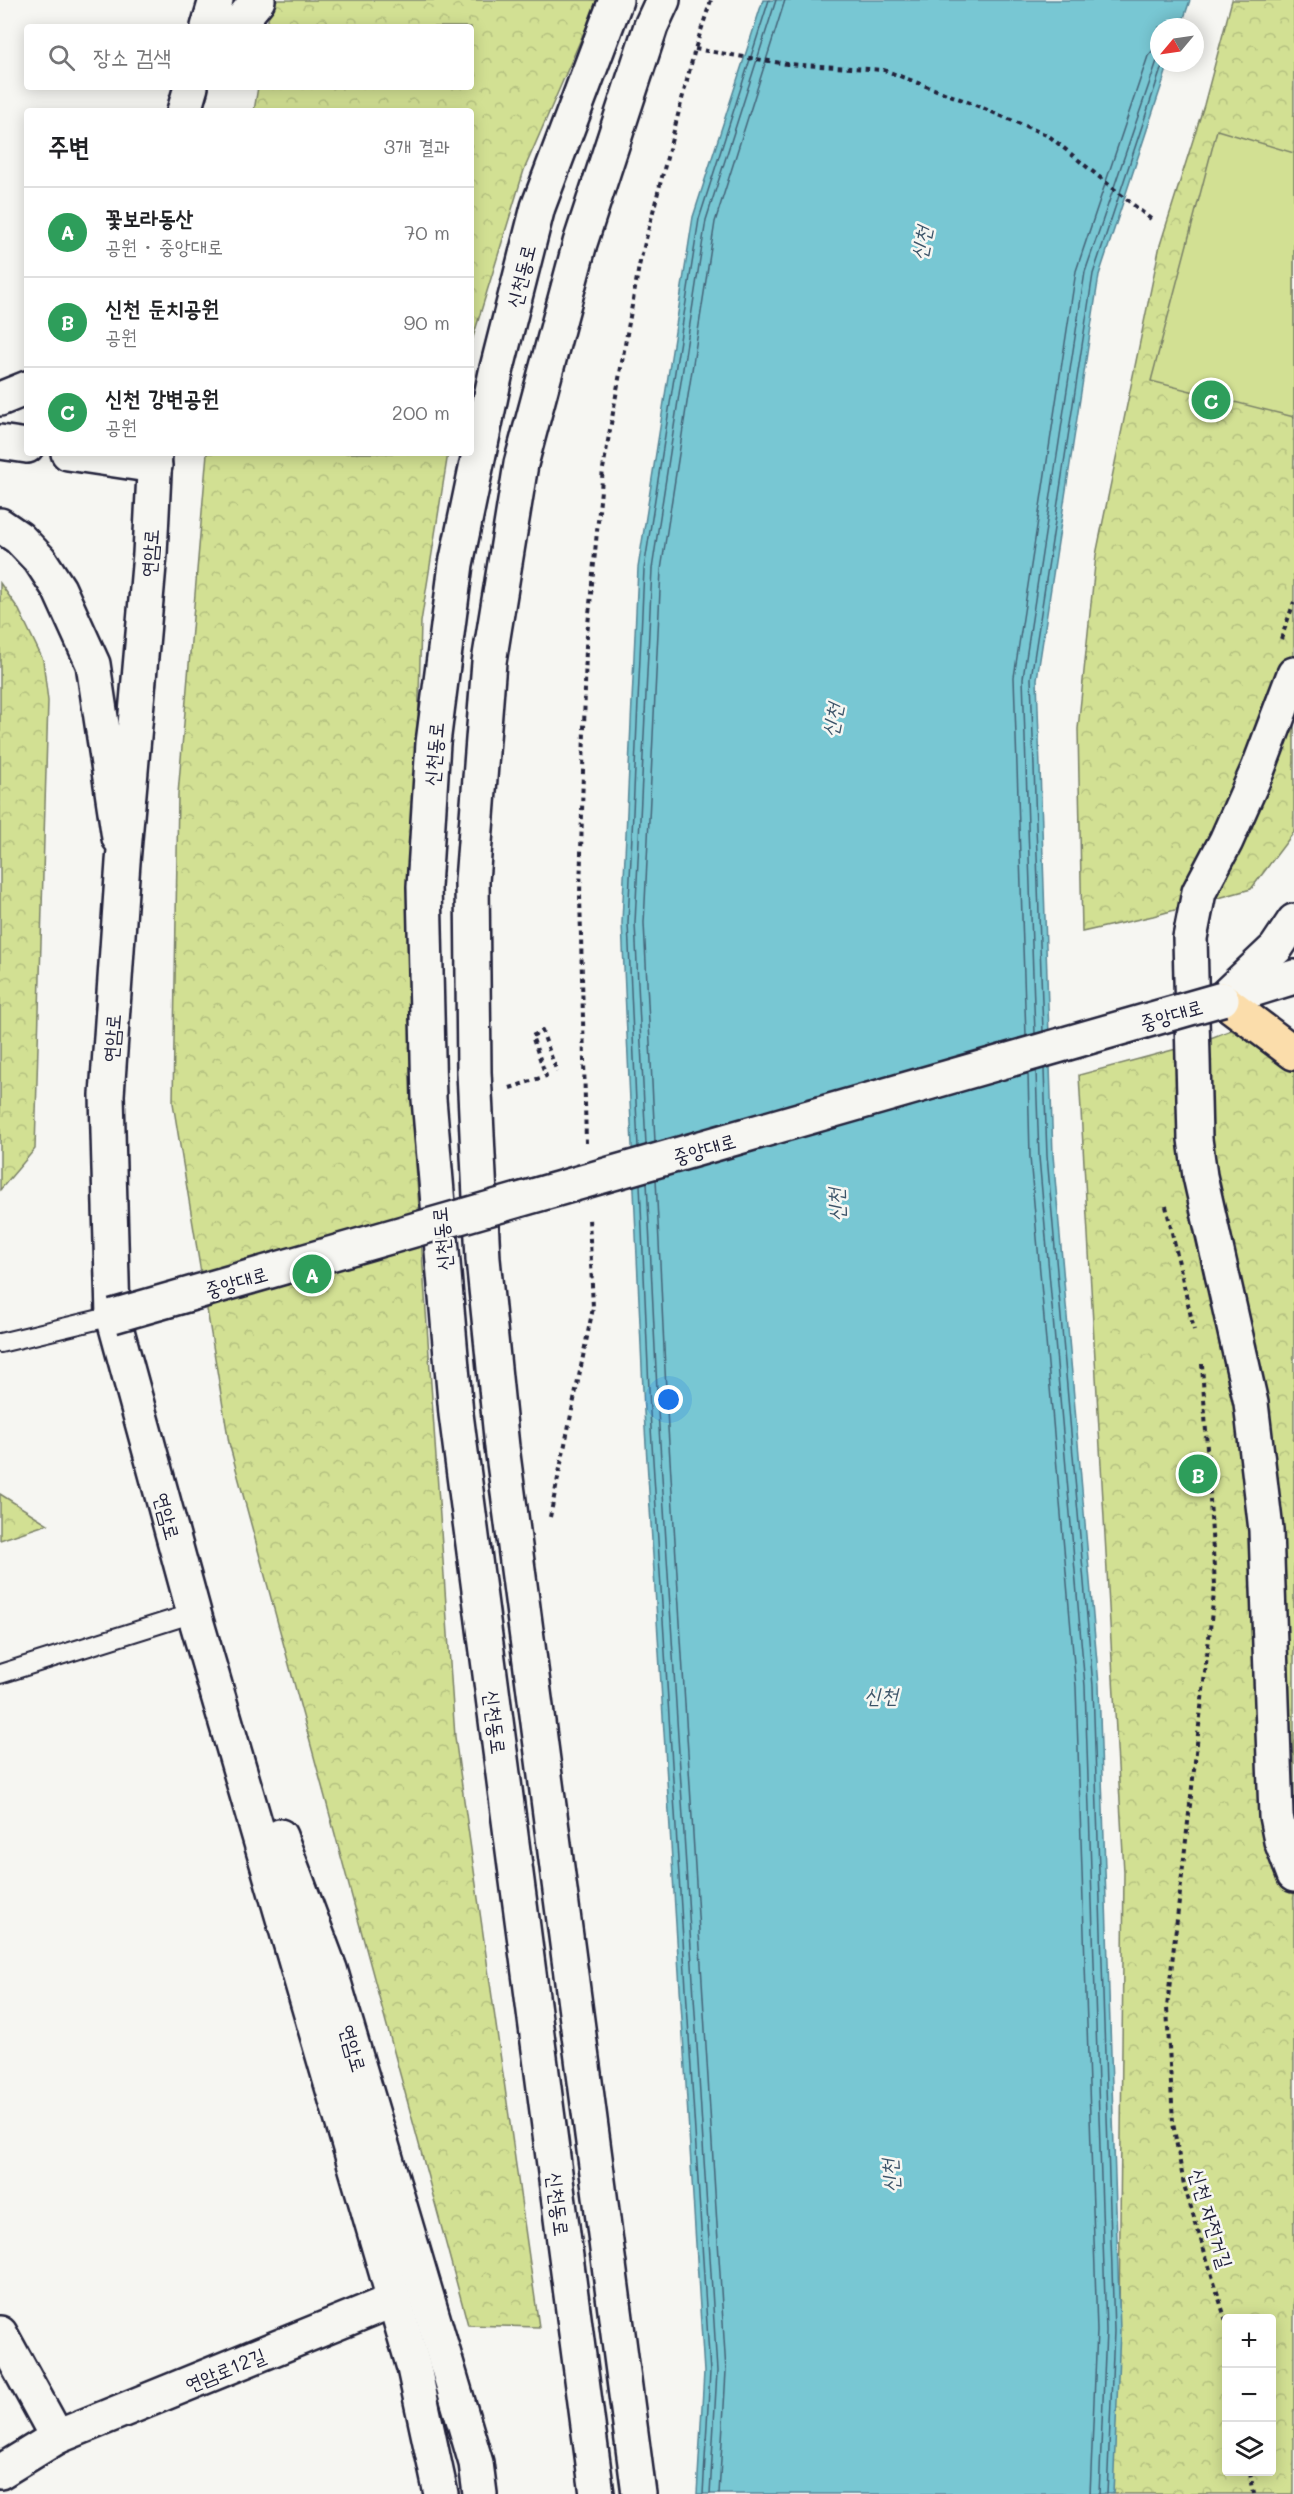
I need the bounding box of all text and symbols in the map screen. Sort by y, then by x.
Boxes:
north arrow [1150,18,1204,72]
search box [24,24,474,90]
icon: search [45,41,78,74]
text: 장소 검색 [93,42,171,71]
text: 주변 [48,129,90,163]
text: 3개 결과 [384,133,450,159]
text: 꽃보라동산 [105,203,194,232]
text: A [61,219,74,245]
text: 70 m [404,219,450,245]
water label: 신천 [904,222,937,262]
text: 공원 · 중앙대로 [105,233,223,259]
street label: 신천동로 [500,242,540,310]
text: 신천 둔치공원 [105,293,219,322]
text: B [61,309,74,335]
text: 90 m [404,309,450,335]
text: 공원 [105,323,137,349]
pin: C [1192,378,1230,422]
text: 신천 강변공원 [105,383,219,412]
text: C [60,399,75,425]
text: 200 m [392,399,450,425]
text: 공원 [105,413,137,439]
street label: 연암로 [134,528,164,578]
water label: 신천 [815,699,848,739]
street label: 신천동로 [417,721,449,787]
street label: 중앙대로 [1136,993,1206,1035]
street label: 연암로 [96,1013,126,1063]
street label: 중앙대로 [669,1127,739,1169]
water label: 신천 [821,1186,849,1222]
street label: 신천동로 [425,1206,457,1272]
pin: A [292,1252,332,1296]
street label: 중앙대로 [201,1260,271,1302]
your location [654,1385,683,1414]
pin: B [1178,1452,1218,1496]
street label: 연암로 [149,1489,187,1543]
water label: 신천 [864,1681,900,1708]
street label: 신천동로 [479,1688,513,1756]
street label: 연암로 [335,2021,373,2075]
water label: 신천 [874,2156,904,2194]
street label: 신천 자전거길 [1185,2165,1239,2271]
street label: 신천동로 [542,2170,576,2238]
map controls [1222,2314,1276,2476]
button: + [1222,2314,1276,2368]
street label: 연암로12길 [181,2341,269,2397]
button: − [1222,2368,1276,2422]
button: layers [1222,2422,1276,2476]

